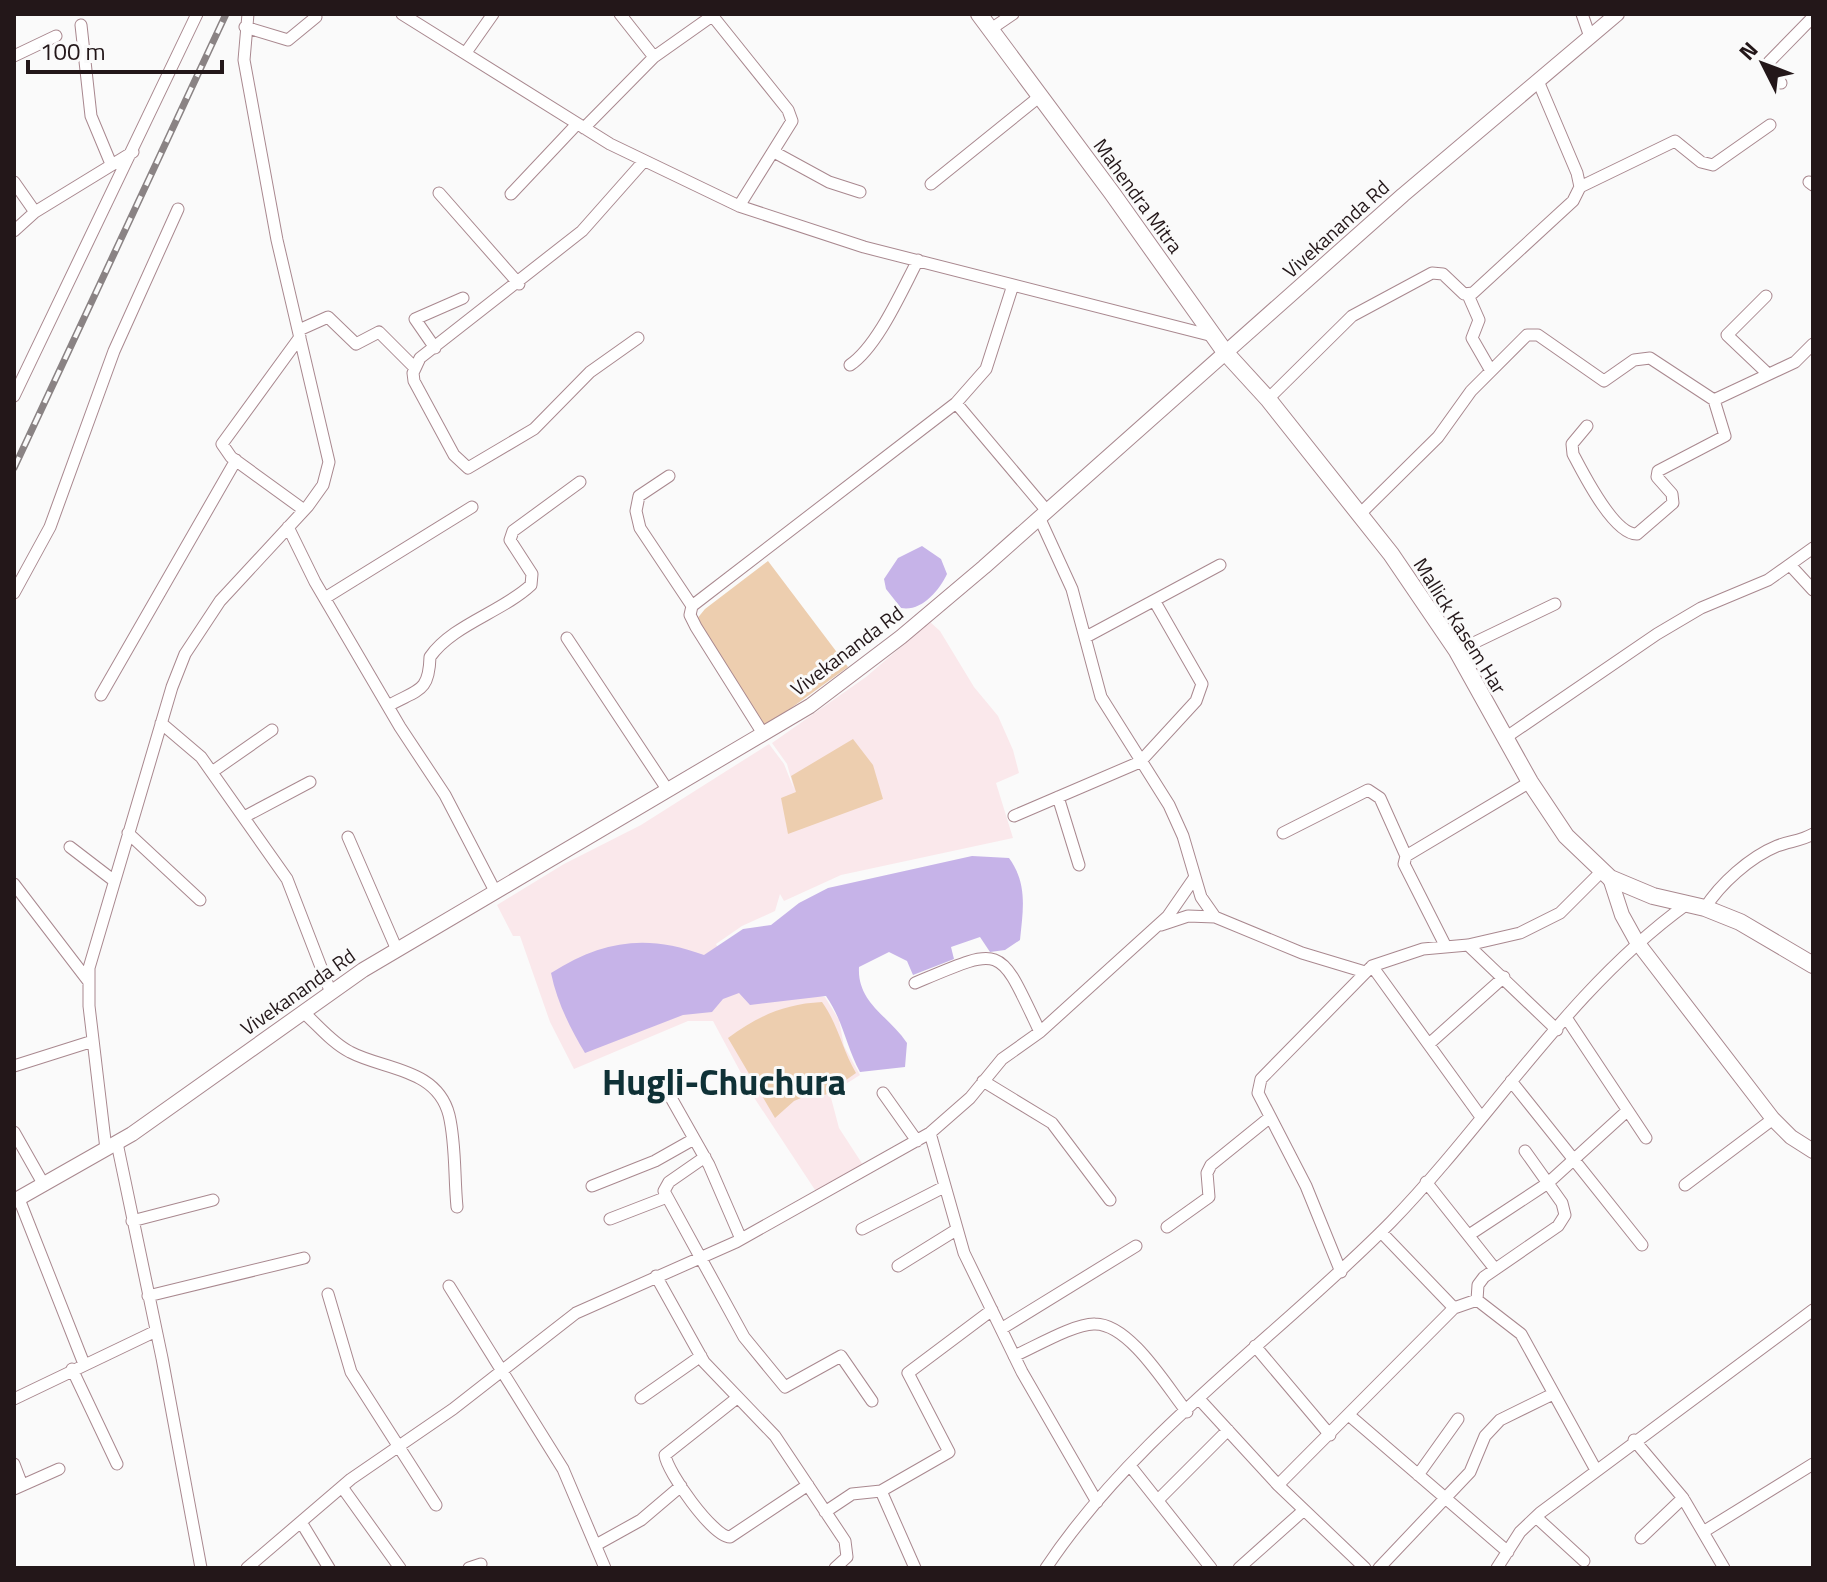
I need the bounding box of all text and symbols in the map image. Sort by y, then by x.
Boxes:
scale bar [28,24,222,74]
north arrow [1723,24,1803,104]
text: 100 m [40,33,106,69]
text: N [1730,34,1766,68]
street label: Mahendra Mitra [1086,132,1191,260]
street label: Vivekananda Rd [1275,172,1396,285]
street label: Mallick Kasem Har [1406,552,1515,700]
street label: Vivekananda Rd [784,598,910,703]
street label: Vivekananda Rd [234,940,362,1043]
district label: Hugli-Chuchura [602,1054,846,1109]

